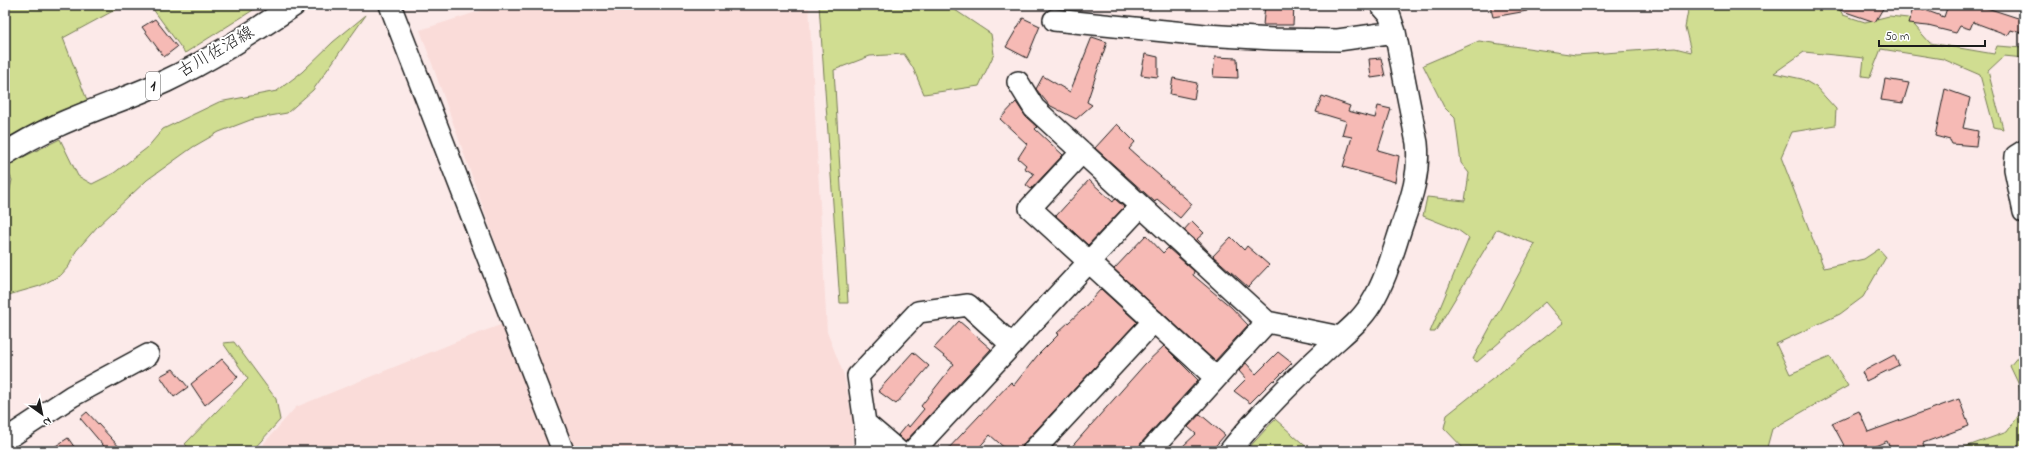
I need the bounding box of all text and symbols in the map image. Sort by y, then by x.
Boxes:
street label: 古川佐沼線 [173,20,259,84]
scale bar [1879,22,1985,48]
text: 50 m [1885,28,1909,46]
road number: 1 [146,72,160,100]
north arrow [22,394,62,434]
text: N [39,413,54,430]

